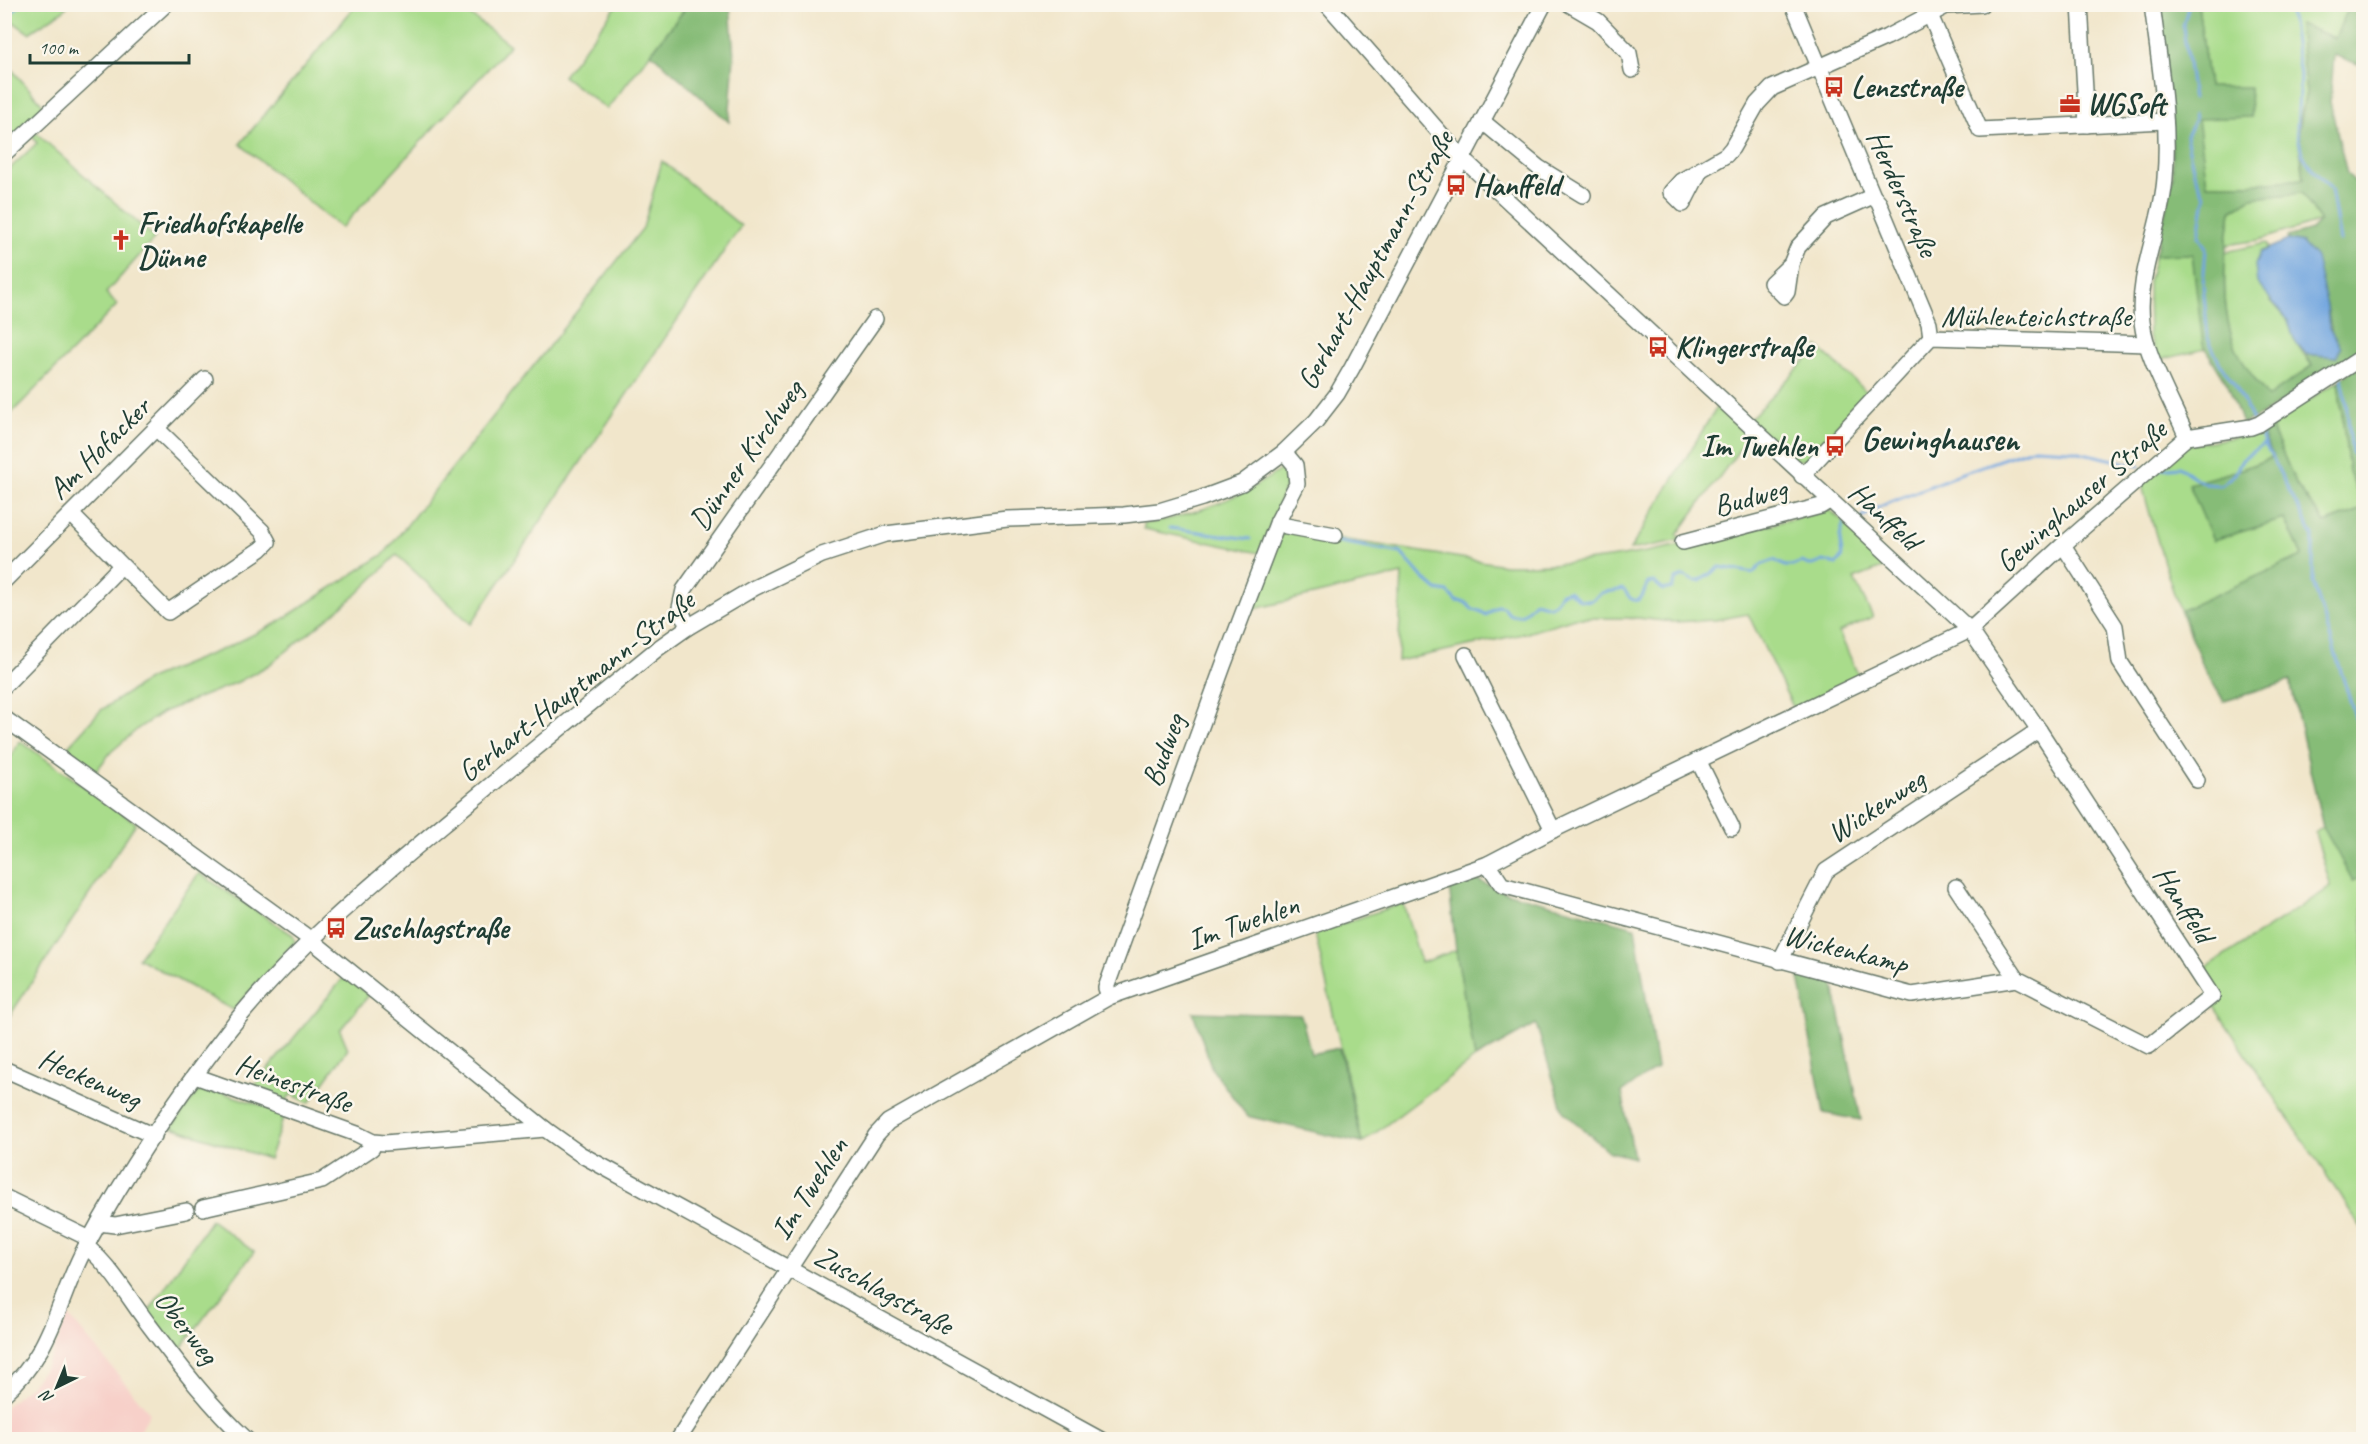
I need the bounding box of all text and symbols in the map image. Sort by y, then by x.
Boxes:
scale bar [30,27,189,65]
text: 100 m [39,37,80,59]
place label: Lenzstraße [1851,68,1965,106]
bus stop icon: Lenzstraße [1822,75,1846,99]
place label: WGSoft [2087,85,2169,123]
office icon: WGSoft [2058,92,2082,116]
street label: Gerhart-Hauptmann-Straße [1288,122,1463,396]
street label: Herderstraße [1858,124,1949,264]
place label: Hanffeld [1473,166,1565,204]
bus stop icon: Hanffeld [1444,173,1468,197]
place label: Friedhofskapelle Dünne [138,204,303,276]
church icon: Friedhofskapelle Dünne [109,228,133,252]
street label: Mühlenteichstraße [1941,297,2133,335]
place label: Klingerstraße [1675,328,1816,366]
bus stop icon: Klingerstraße [1646,335,1670,359]
street label: Dünner Kirchweg [680,371,813,537]
street label: Am Hofacker [40,387,160,507]
street label: Gewinghauser Straße [1987,410,2176,581]
district label: Gewinghausen [1861,418,2021,460]
place label: Im Twehlen [1701,427,1819,465]
bus stop icon: Im Twehlen [1823,434,1847,458]
street label: Budweg [1709,468,1793,525]
street label: Hanffeld [1841,473,1932,562]
street label: Gerhart-Hauptmann-Straße [450,580,704,790]
street label: Budweg [1132,706,1194,791]
street label: Wickenweg [1820,759,1934,852]
street label: Hanffeld [2145,858,2225,954]
street label: Im Twehlen [1182,885,1304,959]
place label: Zuschlagstraße [353,909,511,947]
street label: Wickenkamp [1780,915,1913,983]
bus stop icon: Zuschlagstraße [324,916,348,940]
street label: Heckenweg [33,1039,149,1118]
street label: Heinestraße [231,1044,360,1122]
street label: Im Twehlen [762,1129,857,1247]
street label: Zuschlagstraße [808,1236,962,1345]
street label: Oberweg [146,1282,229,1373]
north arrow [27,1357,87,1417]
text: N [35,1384,58,1408]

